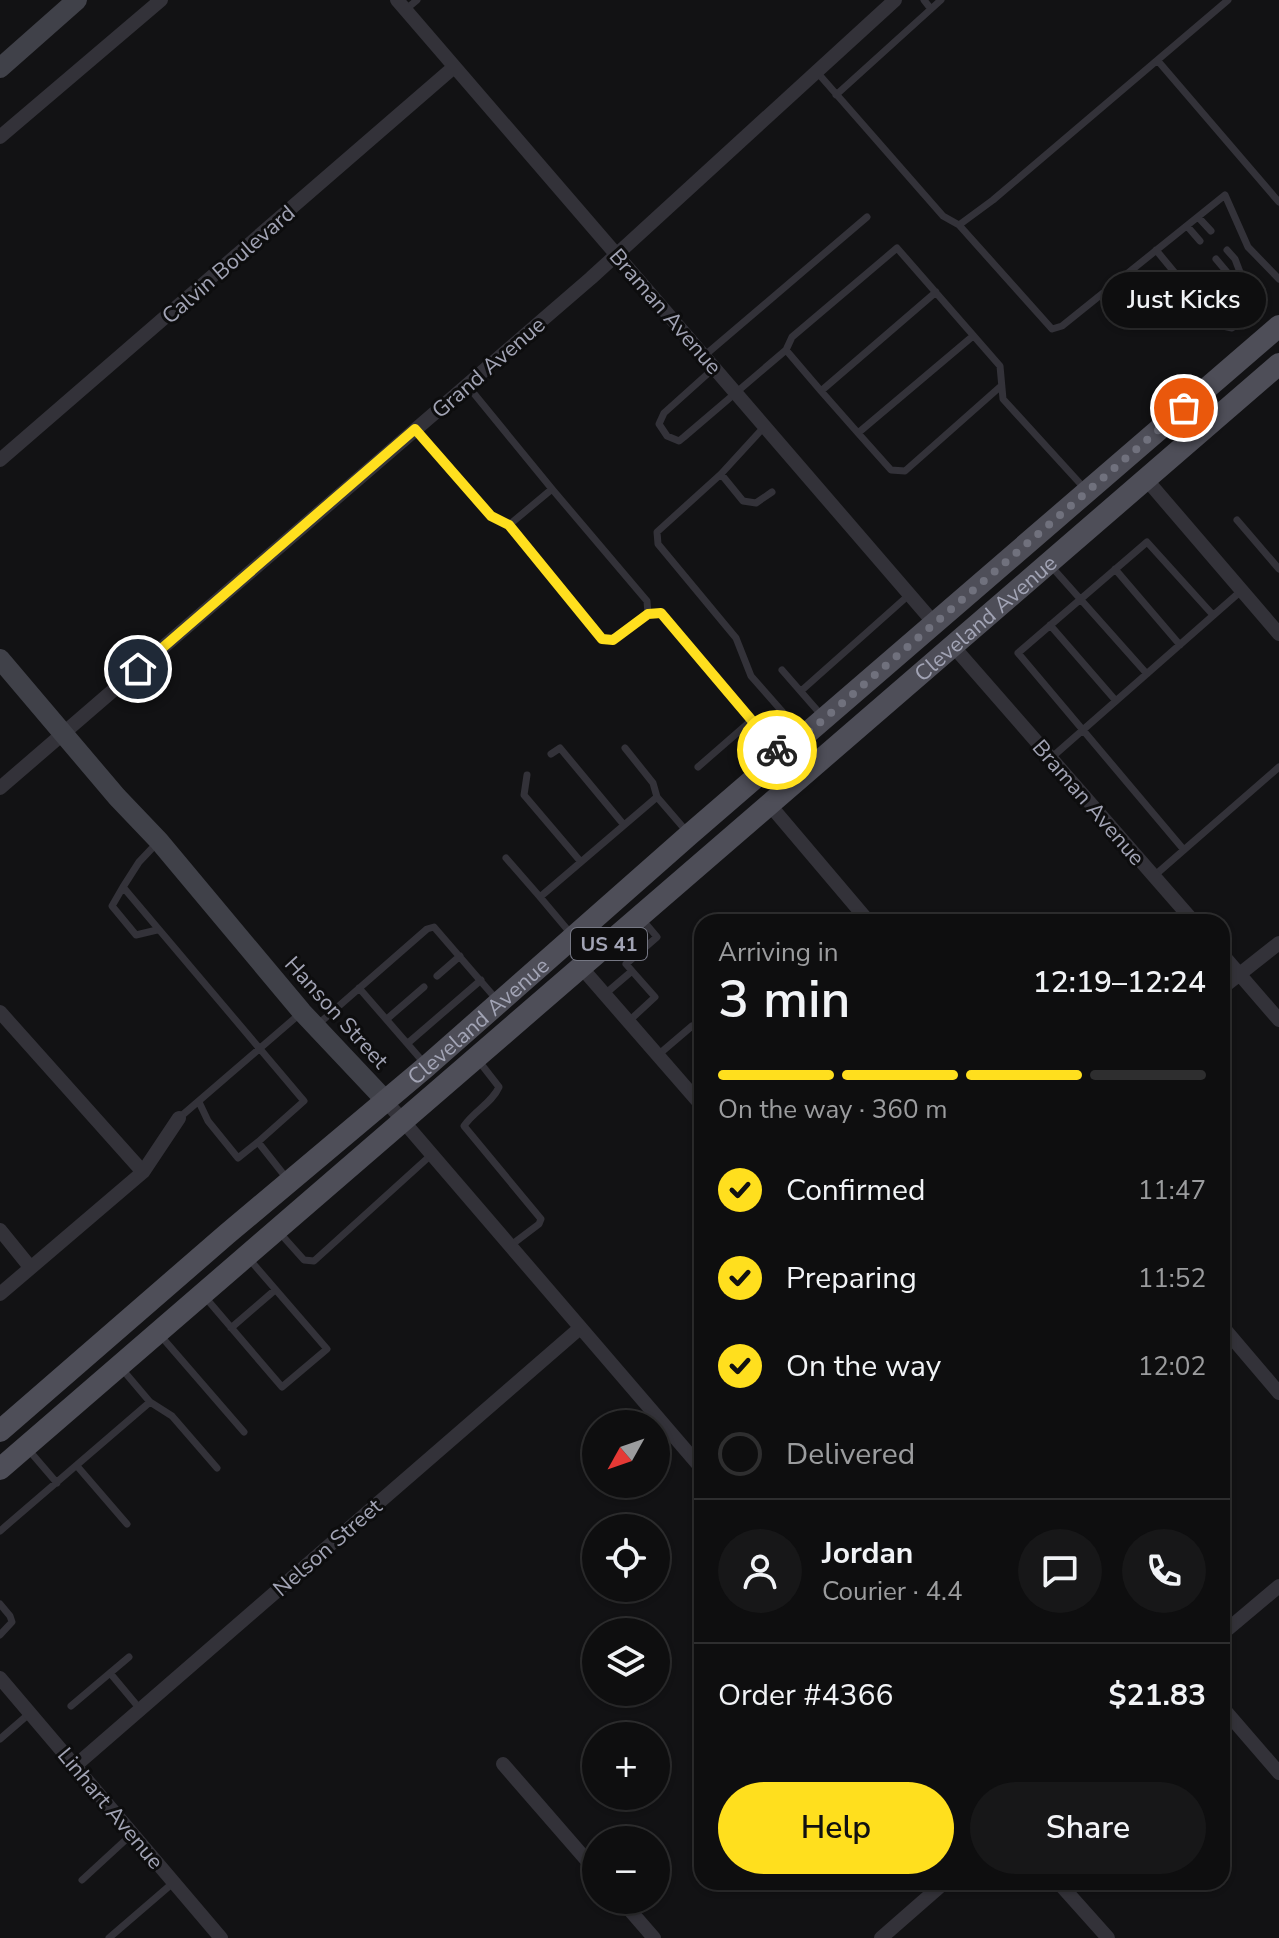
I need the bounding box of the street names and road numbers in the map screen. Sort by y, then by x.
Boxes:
street label: Calvin Boulevard [156,198,302,331]
street label: Braman Avenue [602,242,728,381]
street label: Grand Avenue [426,310,552,425]
street label: Cleveland Avenue [908,548,1064,689]
street label: Braman Avenue [1025,733,1151,872]
road number: US 41 [571,928,647,960]
street label: Hanson Street [278,950,395,1076]
street label: Cleveland Avenue [401,951,556,1092]
street label: Nelson Street [267,1492,389,1603]
street label: Linhart Avenue [50,1741,170,1876]

